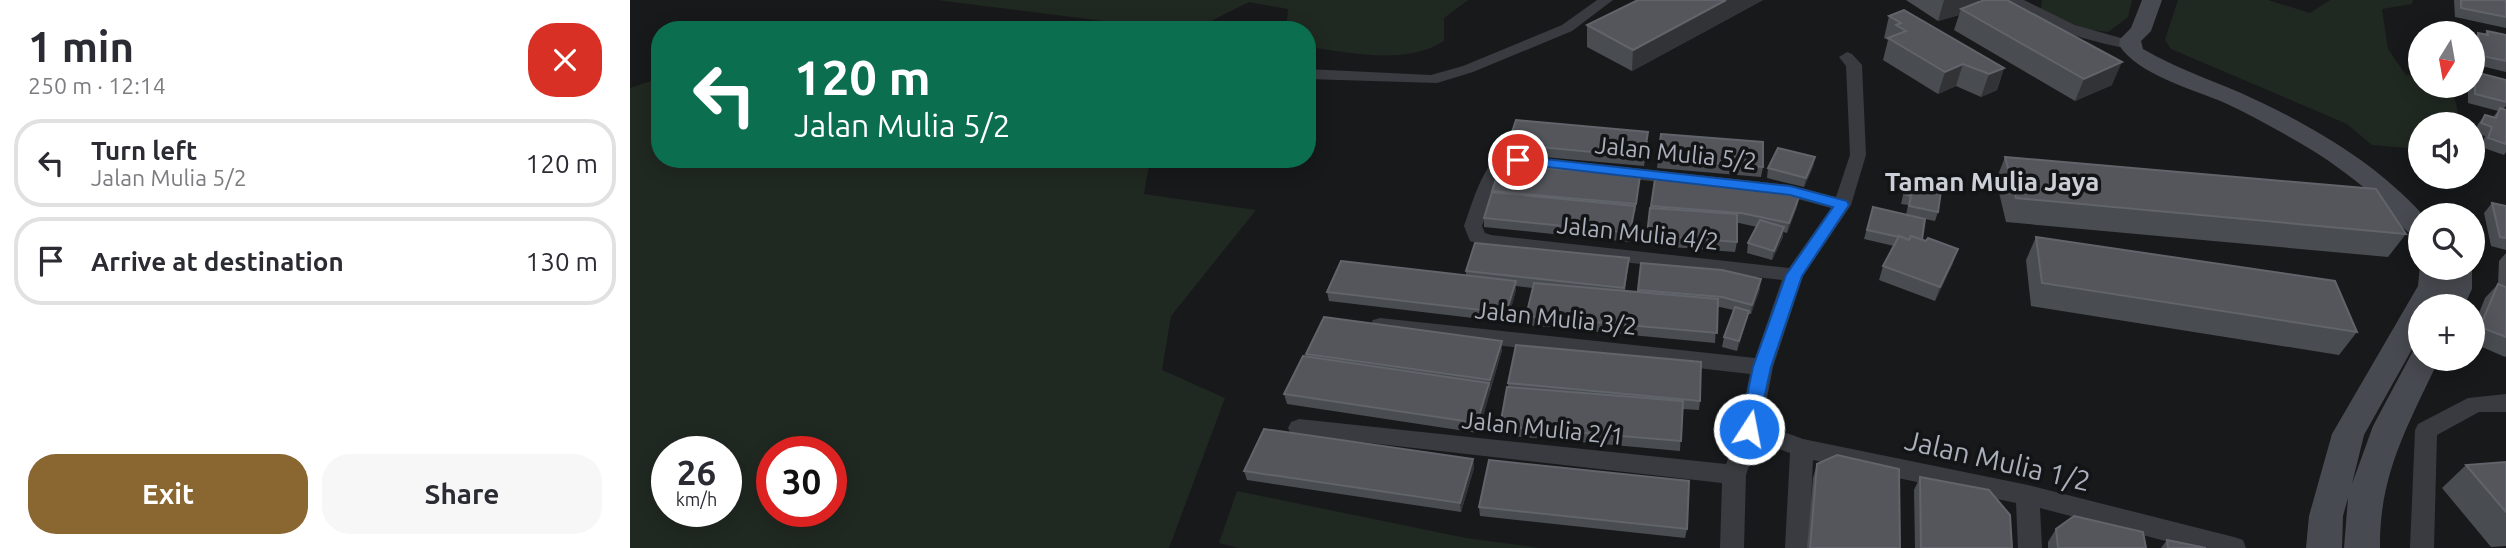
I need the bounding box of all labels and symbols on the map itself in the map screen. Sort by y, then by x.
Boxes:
north arrow [2408,21,2485,98]
pin [1488,130,1548,190]
street label: Jalan Mulia 5/2 [1594,131,1758,175]
district label: Taman Mulia Jaya [1885,167,2099,196]
street label: Jalan Mulia 4/2 [1556,211,1720,255]
street label: Jalan Mulia 3/2 [1474,296,1638,340]
position arrow [1712,392,1786,466]
street label: Jalan Mulia 2/1 [1461,406,1625,450]
street label: Jalan Mulia 1/2 [1902,424,2094,496]
speed limit sign: 30 [756,436,847,527]

